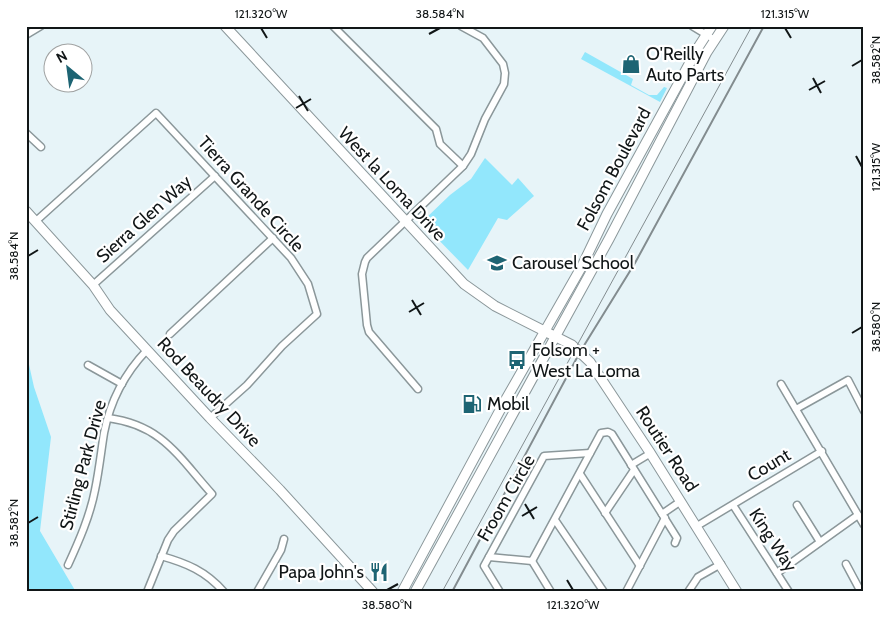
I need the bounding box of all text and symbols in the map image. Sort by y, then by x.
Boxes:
text: 121.320°W [235,6,288,21]
text: 38.584°N [416,6,464,21]
text: 121.315°W [761,6,810,21]
text: 38.582°N [868,36,883,84]
north arrow [42,42,92,92]
place label: O'Reilly Auto Parts [646,43,724,86]
text: N [53,46,70,67]
shop icon: O'Reilly Auto Parts [620,53,642,75]
street label: Folsom Boulevard [572,104,656,234]
street label: West la Loma Drive [334,123,450,245]
street label: Tierra Grande Circle [193,132,309,256]
text: 121.315°W [868,142,883,191]
street label: Sierra Glen Way [92,170,196,268]
text: 38.584°N [6,232,21,280]
school or university icon: Carousel School [486,252,508,274]
place label: Carousel School [512,252,635,274]
text: 38.580°N [868,302,883,352]
street label: Rod Beaudry Drive [153,333,265,451]
place label: Folsom + West La Loma [532,339,640,382]
bus stop icon: Folsom + West La Loma [506,349,528,371]
fuel station icon: Mobil [461,393,483,415]
place label: Mobil [487,393,530,415]
street label: Stirling Park Drive [55,398,111,532]
street label: Routier Road [631,402,703,496]
street label: Count [744,444,794,486]
street label: Froom Circle [472,451,540,545]
text: 38.582°N [6,499,21,547]
street label: King Way [744,504,802,576]
place label: Papa John's [279,561,364,583]
restaurant icon: Papa John's [368,561,390,583]
text: 38.580°N [362,597,412,612]
text: 121.320°W [547,597,600,612]

